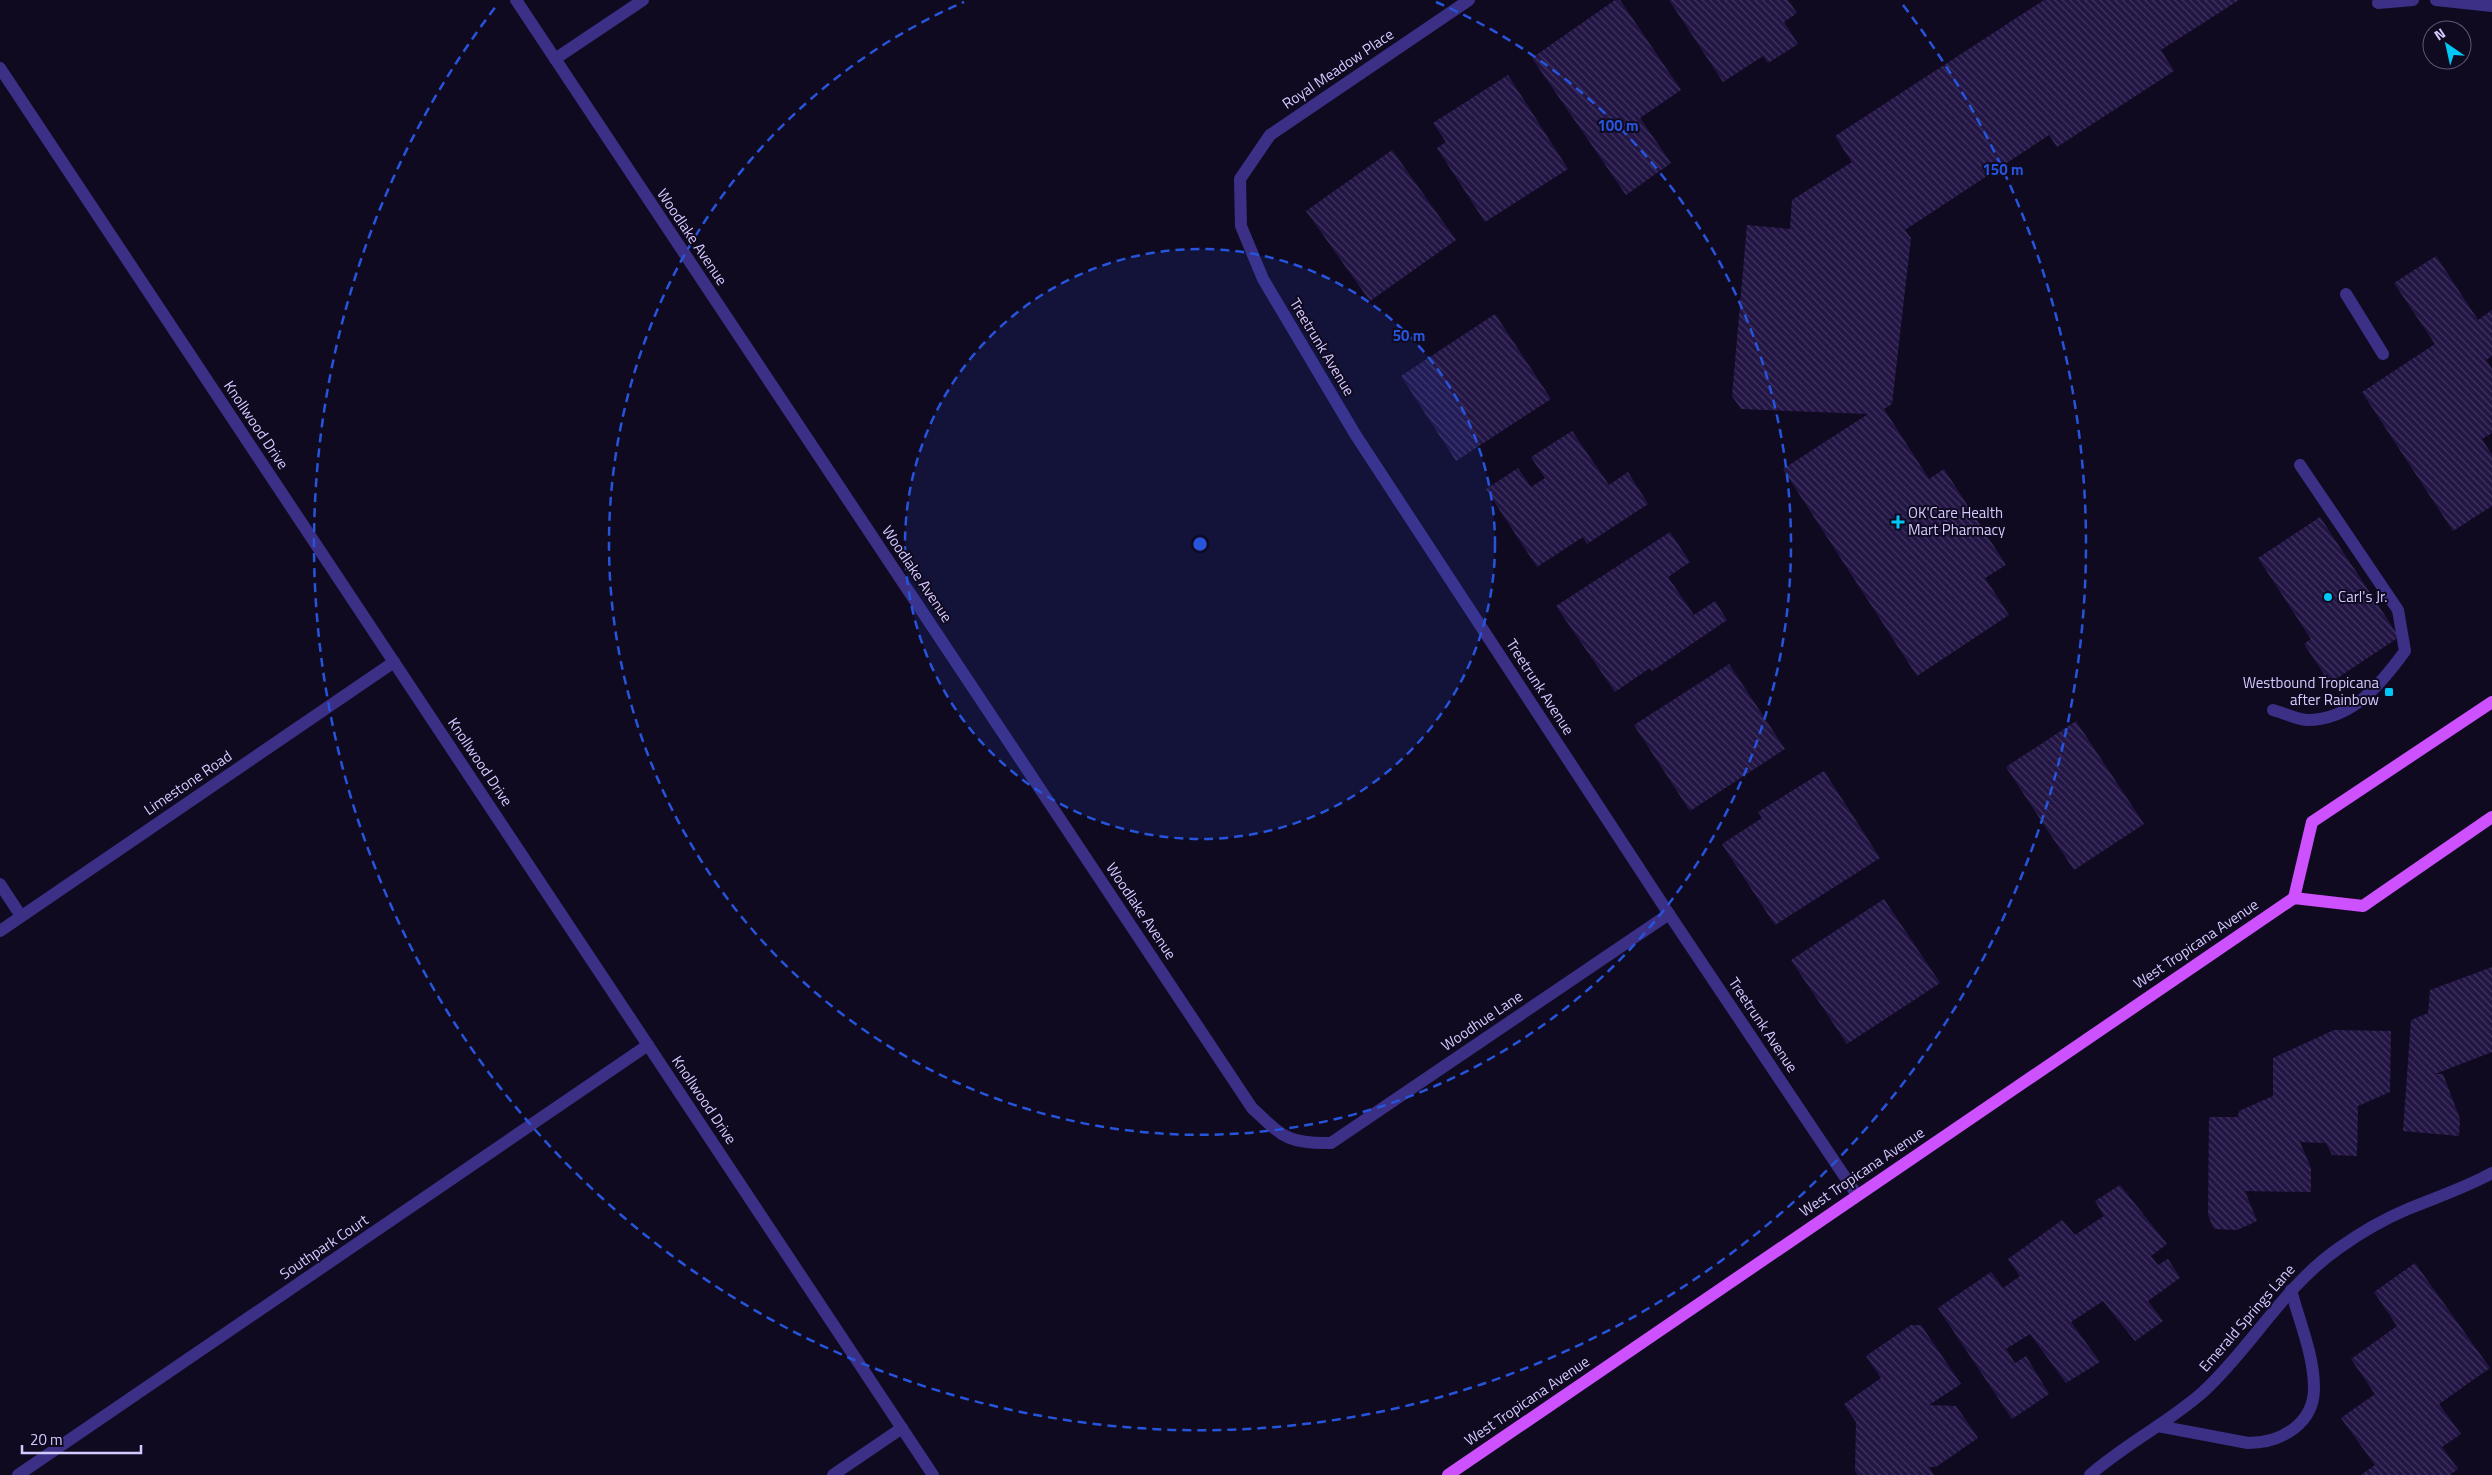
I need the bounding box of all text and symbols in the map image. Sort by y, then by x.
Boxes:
north arrow [2422,20,2472,70]
text: N [2430,22,2449,45]
street label: Royal Meadow Place [1277,23,1398,115]
text: 100 m [1597,114,1639,137]
text: 150 m [1982,158,2024,181]
street label: Woodlake Avenue [651,184,733,290]
street label: Treetrunk Avenue [1284,293,1361,400]
text: 50 m [1393,324,1425,347]
street label: Knollwood Drive [218,376,295,474]
place label: OK'Care Health Mart Pharmacy [1908,501,2005,541]
marker: OK'Care Health Mart Pharmacy [1892,516,1904,528]
street label: Woodlake Avenue [876,521,958,627]
centre of rings [1191,535,1209,553]
place label: Carl's Jr. [2338,585,2388,608]
marker: Carl's Jr. [2322,591,2334,603]
street label: Treetrunk Avenue [1501,634,1580,739]
place label: Westbound Tropicana after Rainbow [2243,671,2379,711]
marker: Westbound Tropicana after Rainbow [2383,686,2395,698]
street label: Knollwood Drive [442,713,519,811]
street label: Limestone Road [139,744,236,821]
street label: Woodlake Avenue [1100,858,1182,964]
street label: West Tropicana Avenue [2128,893,2263,994]
street label: Treetrunk Avenue [1723,972,1804,1077]
street label: Woodhue Lane [1436,985,1527,1056]
street label: Knollwood Drive [666,1051,743,1149]
street label: West Tropicana Avenue [1794,1121,1929,1222]
street label: Southpark Court [275,1208,373,1285]
street label: Emerald Springs Lane [2193,1259,2300,1377]
street label: West Tropicana Avenue [1459,1350,1594,1451]
scale bar [22,1422,141,1454]
text: 20 m [30,1428,63,1451]

